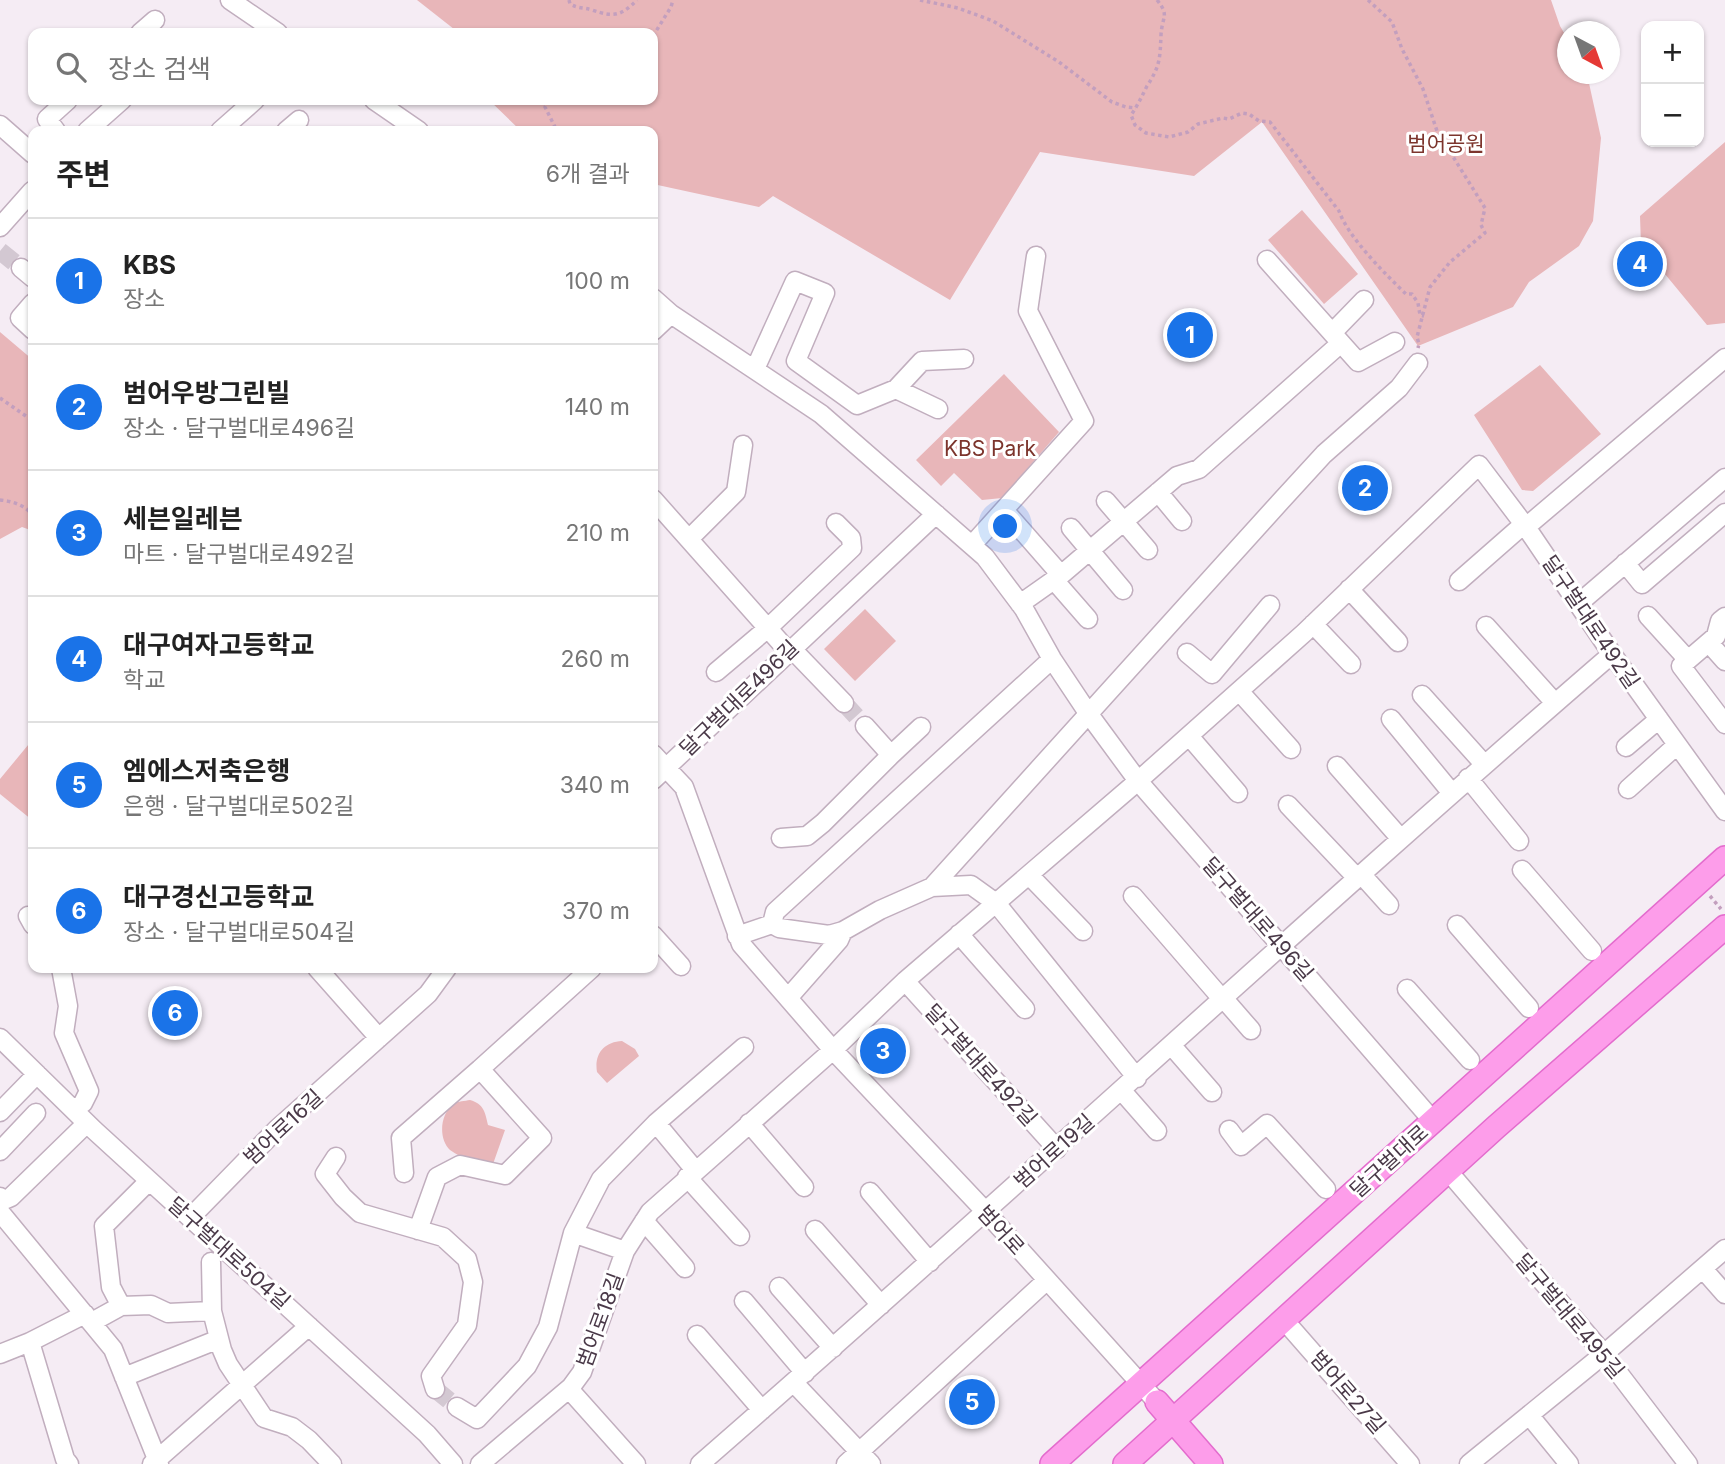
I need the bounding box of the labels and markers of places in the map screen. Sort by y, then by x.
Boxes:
pin: 4 [1617,238,1663,290]
pin: 1 [1167,309,1213,361]
pin: 2 [1342,462,1388,514]
pin: 6 [152,987,198,1039]
pin: 3 [860,1025,906,1077]
pin: 5 [949,1376,995,1428]

